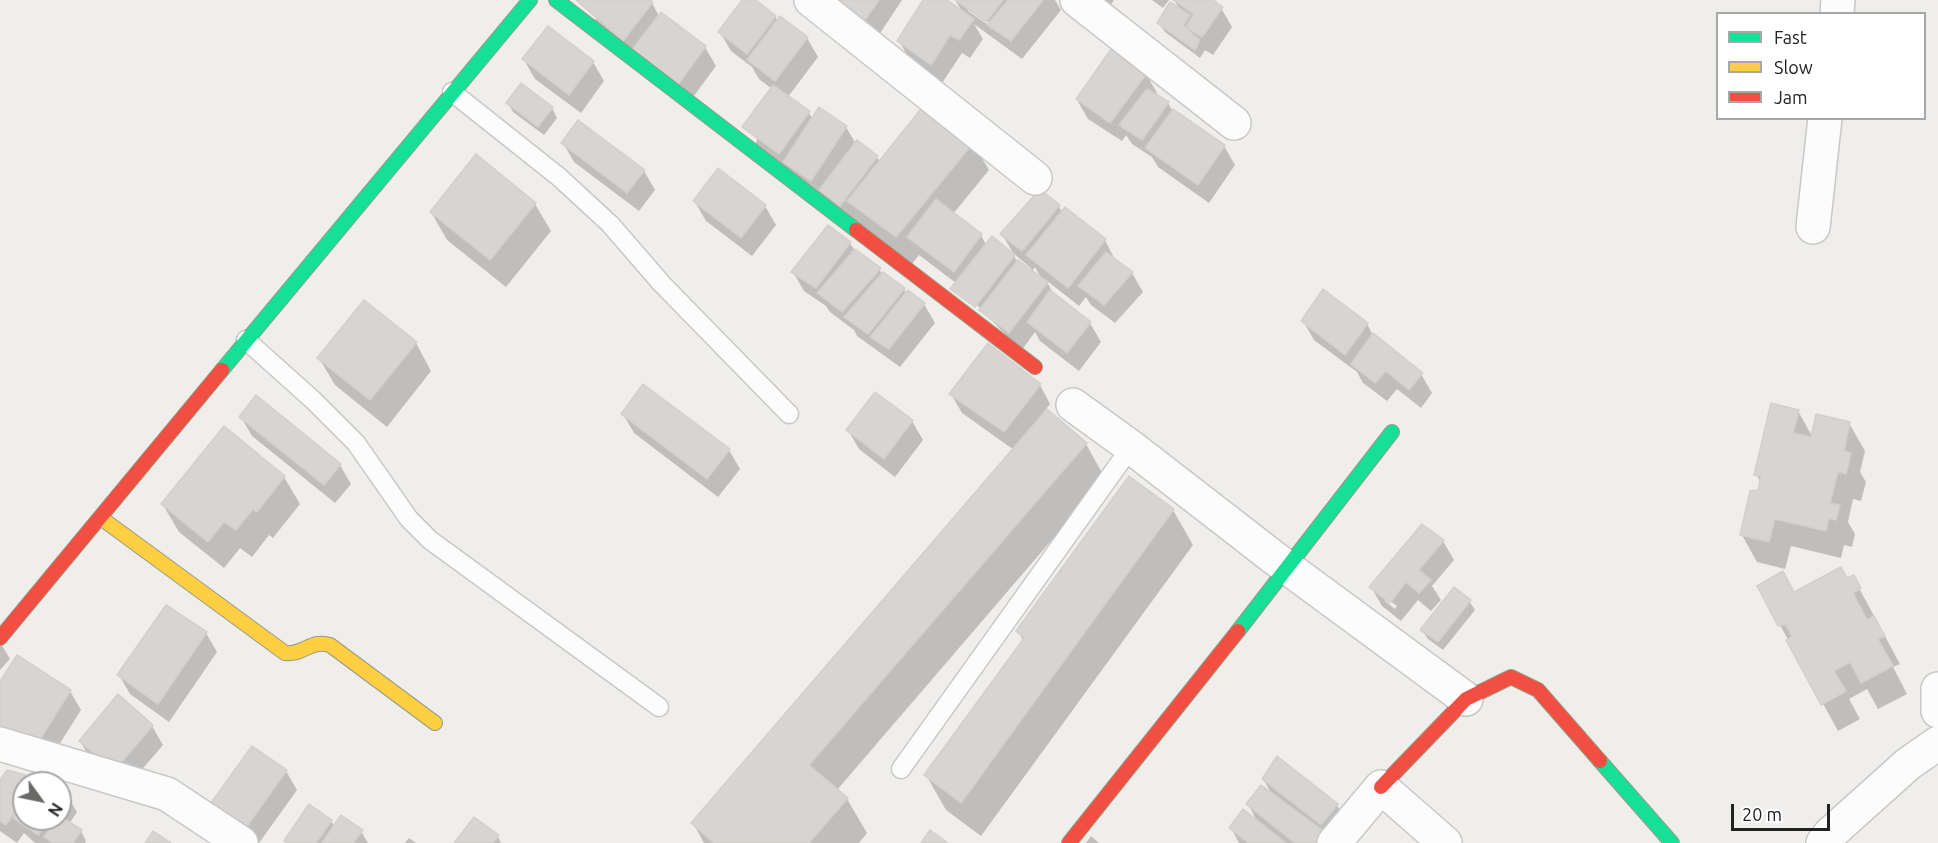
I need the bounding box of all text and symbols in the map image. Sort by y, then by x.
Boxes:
legend [1716,12,1926,120]
text: Fast [1774,27,1807,47]
text: Slow [1774,57,1813,77]
text: Jam [1774,87,1808,107]
north arrow [12,771,72,831]
scale bar [1734,792,1833,830]
text: N [45,800,66,820]
text: 20 m [1742,804,1782,824]

